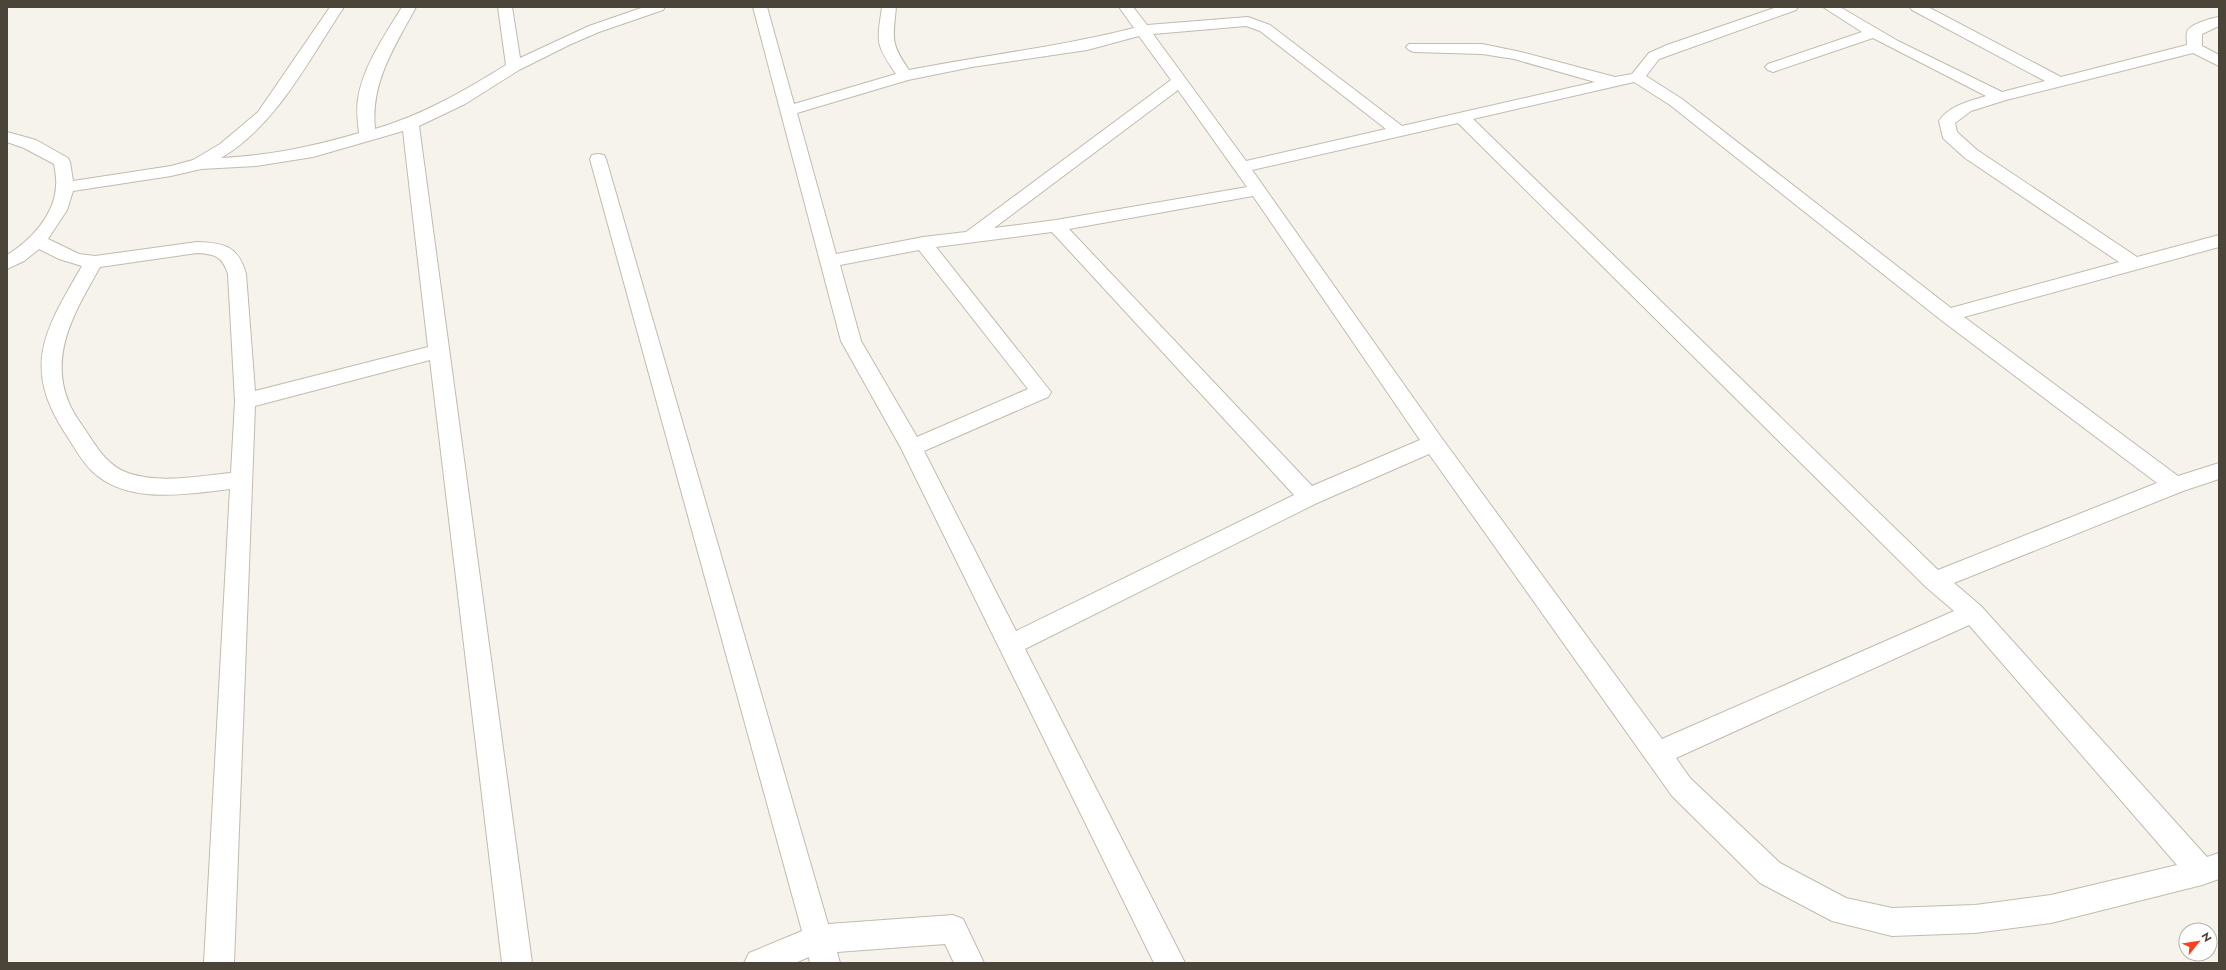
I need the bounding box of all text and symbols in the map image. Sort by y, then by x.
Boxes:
north arrow [2178,922,2218,962]
text: N [2198,929,2216,945]

